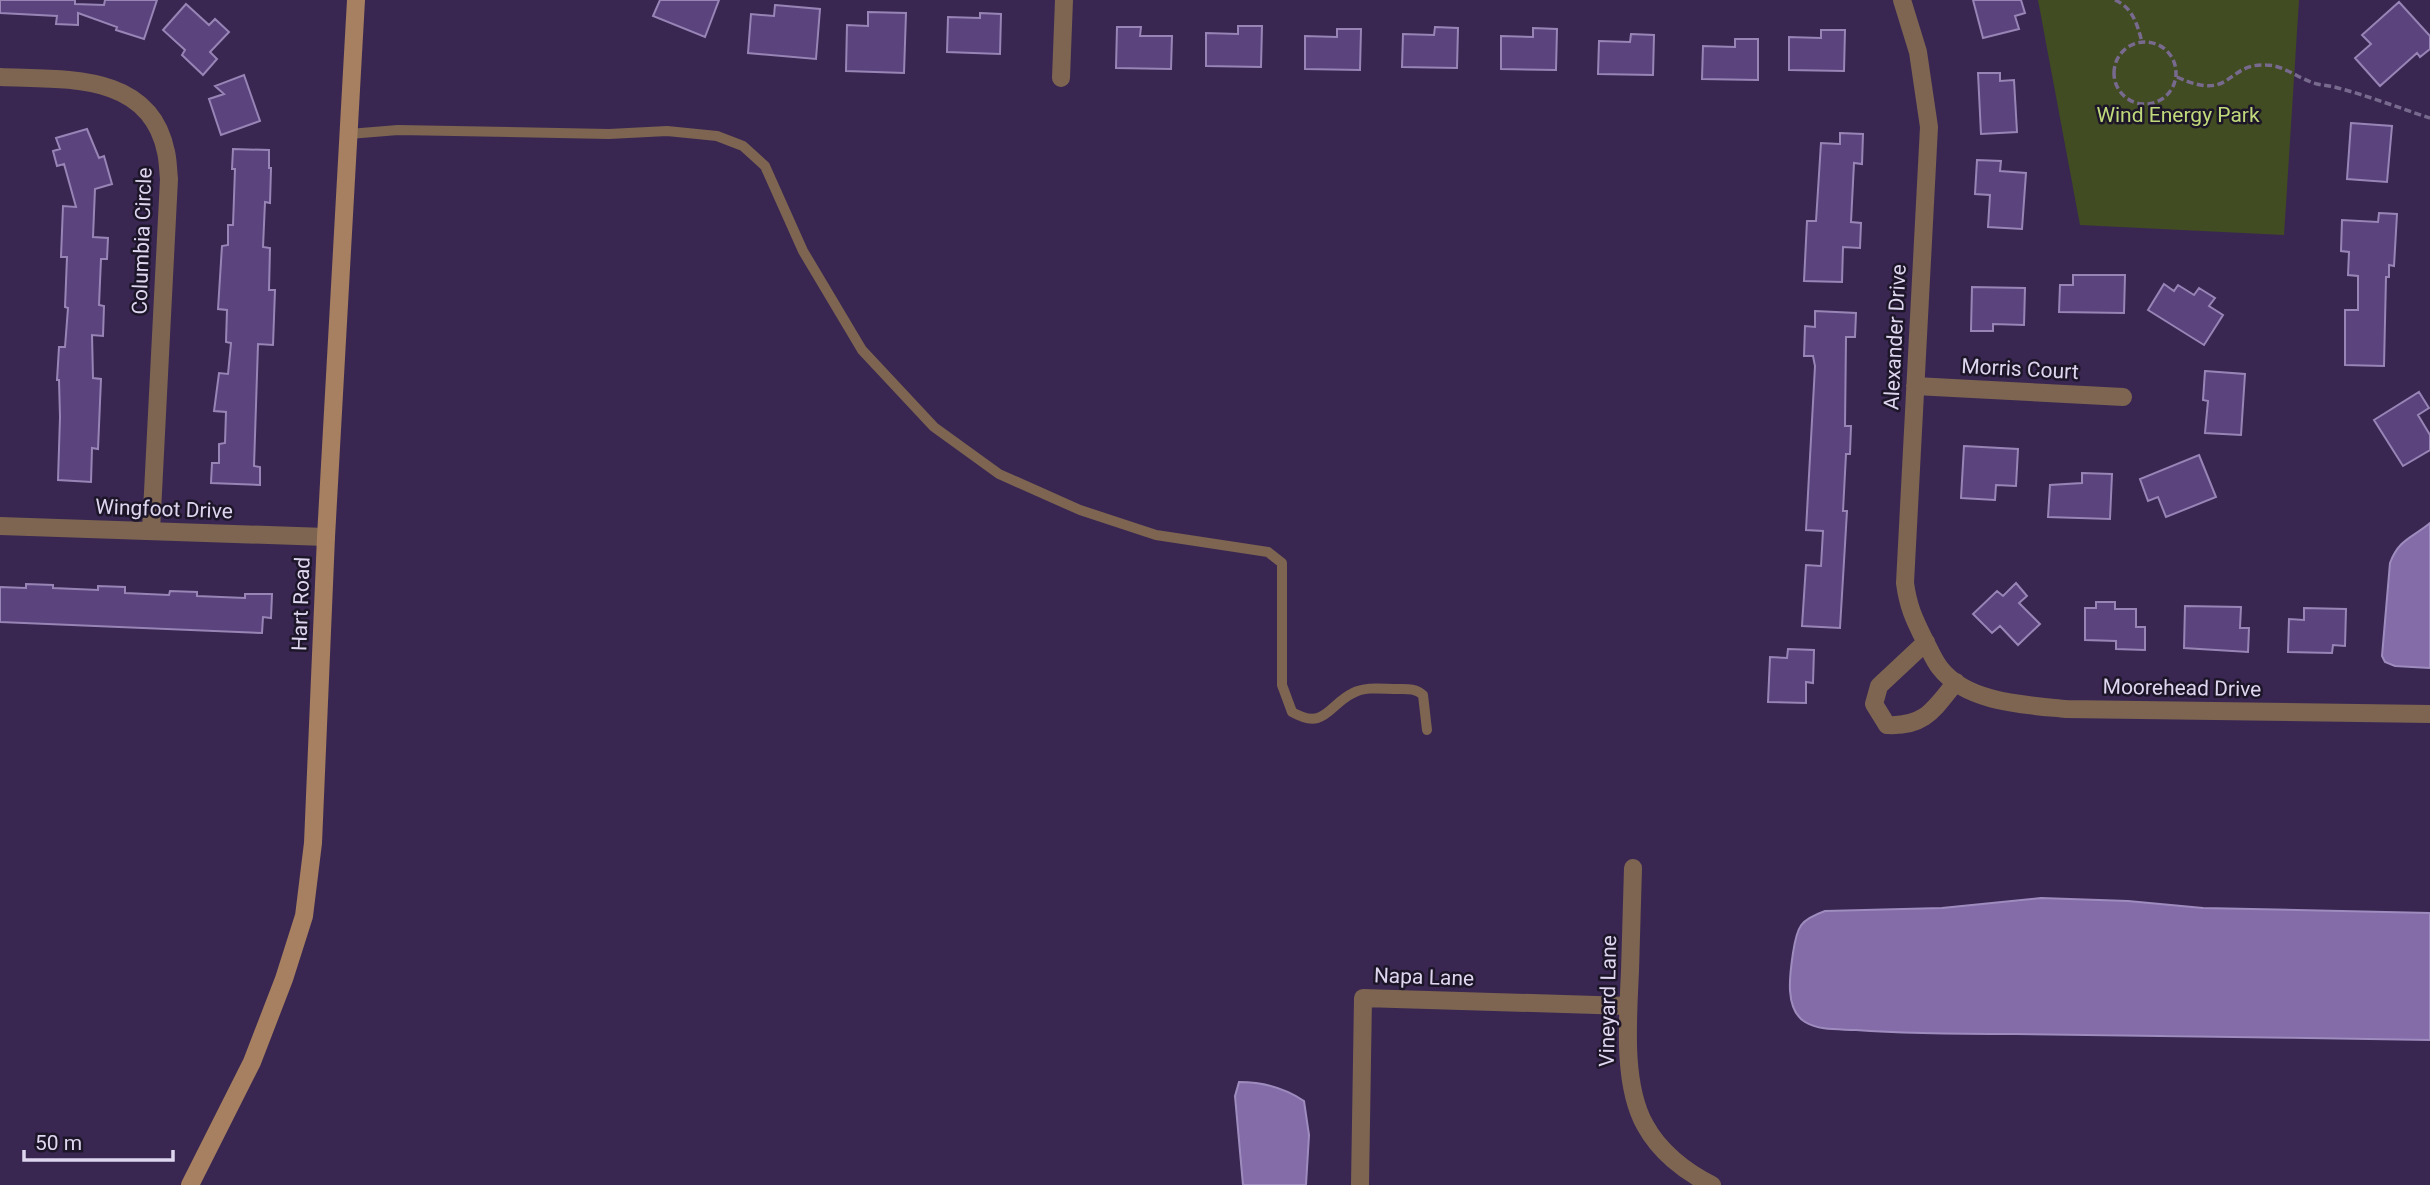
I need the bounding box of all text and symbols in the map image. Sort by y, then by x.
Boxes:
park label: Wind Energy Park [2096,103,2260,127]
street label: Columbia Circle [127,167,157,315]
street label: Alexander Drive [1879,264,1911,410]
street label: Morris Court [1961,354,2079,384]
street label: Wingfoot Drive [95,495,233,523]
street label: Hart Road [287,556,315,652]
street label: Moorehead Drive [2102,675,2262,701]
street label: Vineyard Lane [1595,935,1621,1067]
street label: Napa Lane [1373,963,1475,991]
scale bar [24,1118,173,1162]
text: 50 m [35,1131,82,1155]

